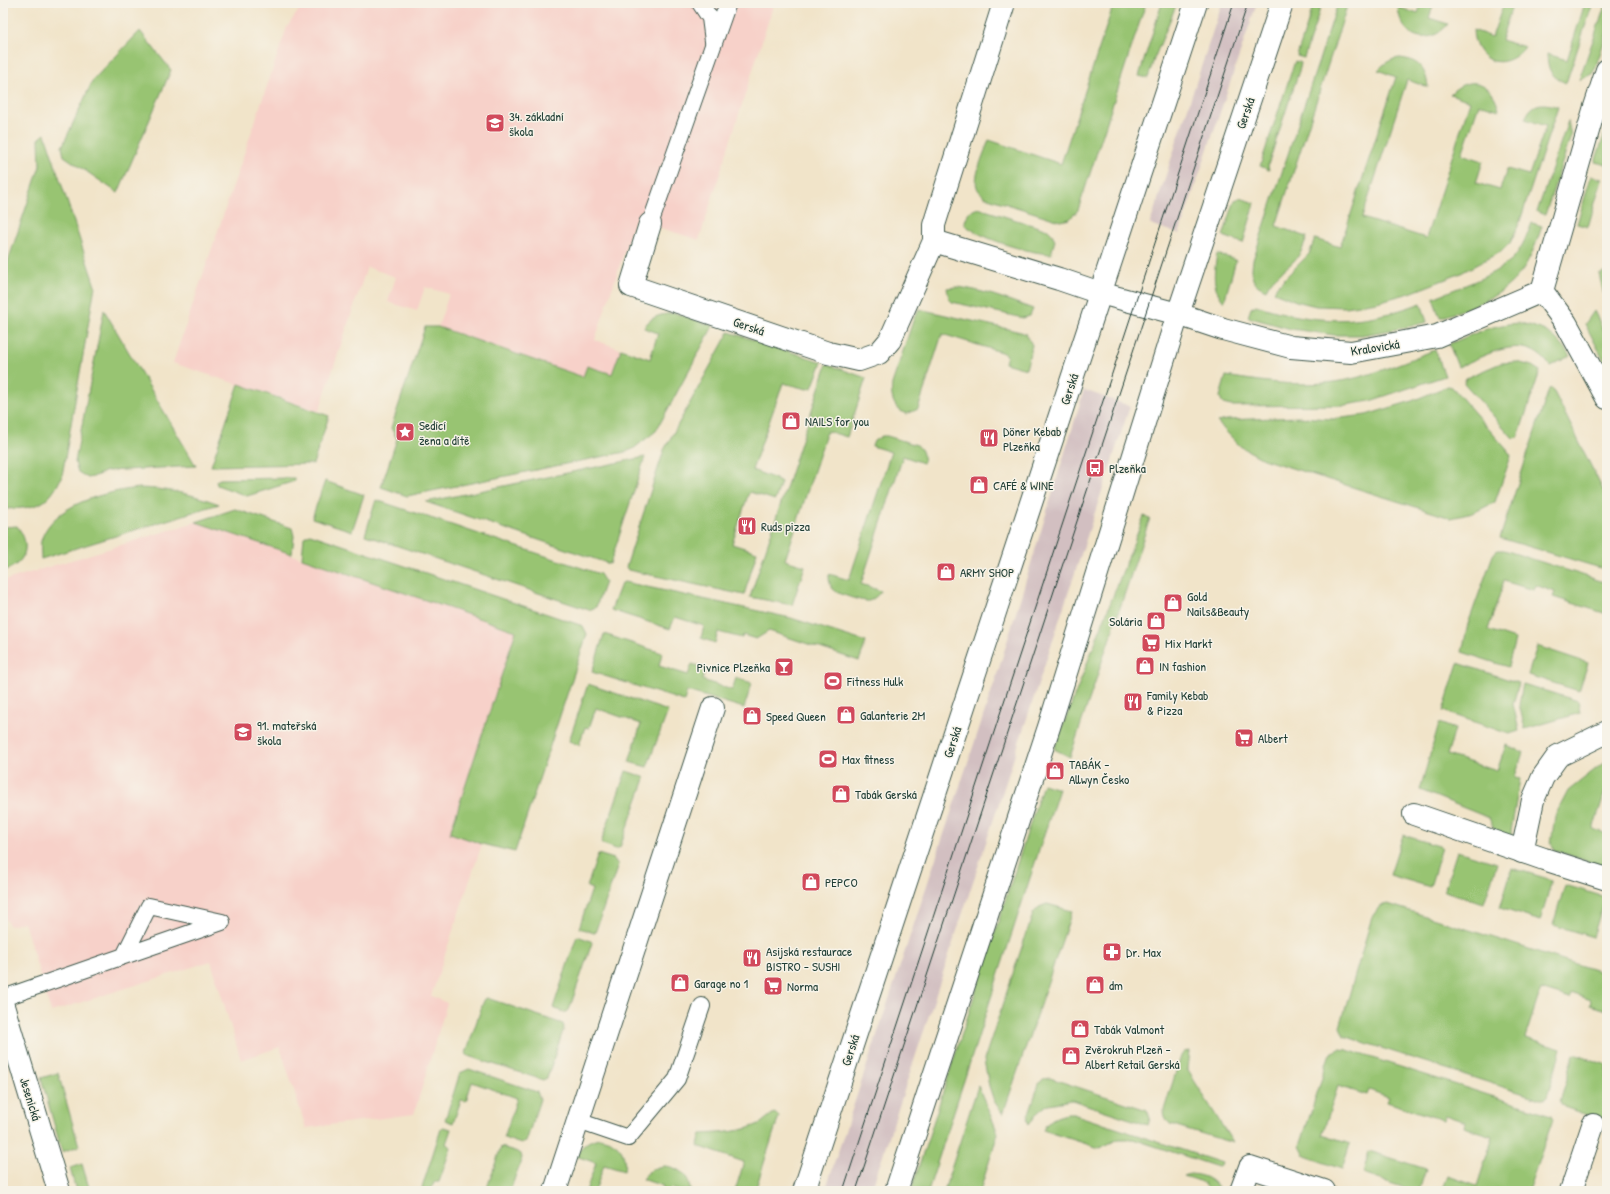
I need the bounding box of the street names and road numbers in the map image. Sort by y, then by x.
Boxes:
street label: Gerská [1231,95,1259,131]
street label: Gerská [731,312,767,340]
street label: Kralovická [1349,334,1401,360]
street label: Gerská [1056,371,1082,407]
street label: Gerská [939,724,965,760]
street label: Gerská [837,1032,863,1068]
street label: Jesenická [16,1075,46,1123]

